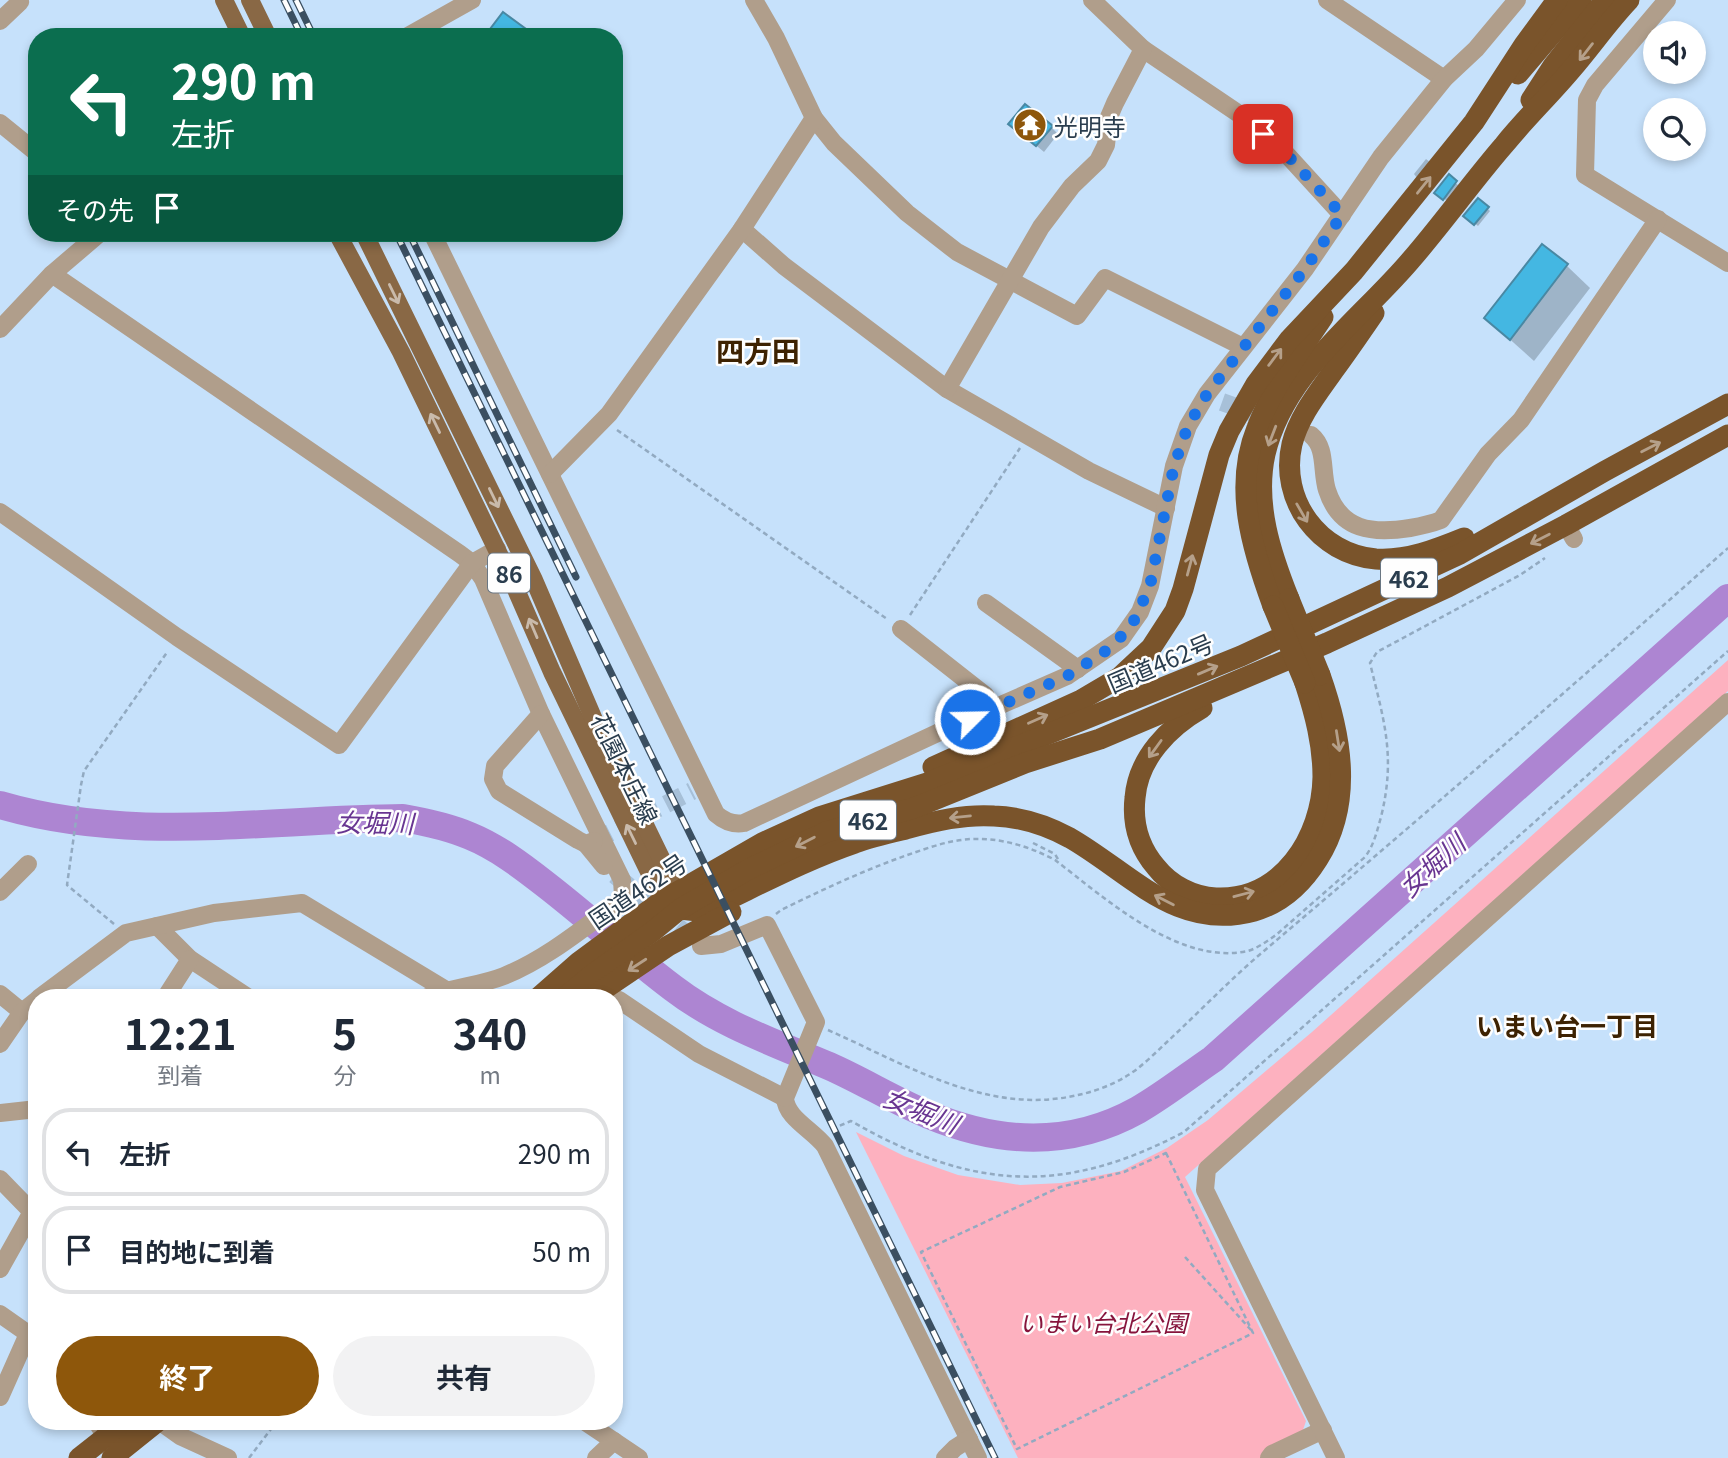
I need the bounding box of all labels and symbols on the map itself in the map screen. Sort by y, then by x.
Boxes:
one-way arrow [1578,43,1593,61]
pin [1233,104,1293,164]
temple icon: 光明寺 [1011,106,1049,144]
place label: 光明寺 [1054,108,1126,143]
one-way arrow [1416,177,1432,195]
one-way arrow [388,283,402,304]
district label: 四方田 [716,330,800,370]
one-way arrow [1268,348,1283,367]
one-way arrow [428,413,442,434]
one-way arrow [1265,424,1278,446]
one-way arrow [1640,439,1661,453]
one-way arrow [488,487,502,508]
one-way arrow [1296,502,1310,522]
one-way arrow [1530,532,1550,546]
road number: 86 [488,554,530,593]
one-way arrow [1184,555,1197,577]
road number: 462 [1381,558,1437,598]
one-way arrow [526,618,539,640]
street label: 国道462号 [1102,624,1218,700]
one-way arrow [1196,663,1218,676]
position arrow [933,682,1007,756]
street label: 花園本庄線 [584,706,668,830]
one-way arrow [1027,712,1048,725]
one-way arrow [1332,729,1345,752]
one-way arrow [1148,739,1162,758]
road number: 462 [840,800,896,840]
water label: 女堀川 [336,802,417,840]
one-way arrow [949,811,971,824]
water label: 女堀川 [1390,822,1475,904]
one-way arrow [623,824,637,845]
one-way arrow [795,836,816,850]
street label: 国道462号 [581,844,693,936]
one-way arrow [1232,887,1255,900]
one-way arrow [1154,893,1175,907]
one-way arrow [628,959,648,973]
district label: いまい台一丁目 [1476,1006,1658,1043]
water label: 女堀川 [879,1077,968,1142]
park label: いまい台北公園 [1019,1304,1190,1339]

